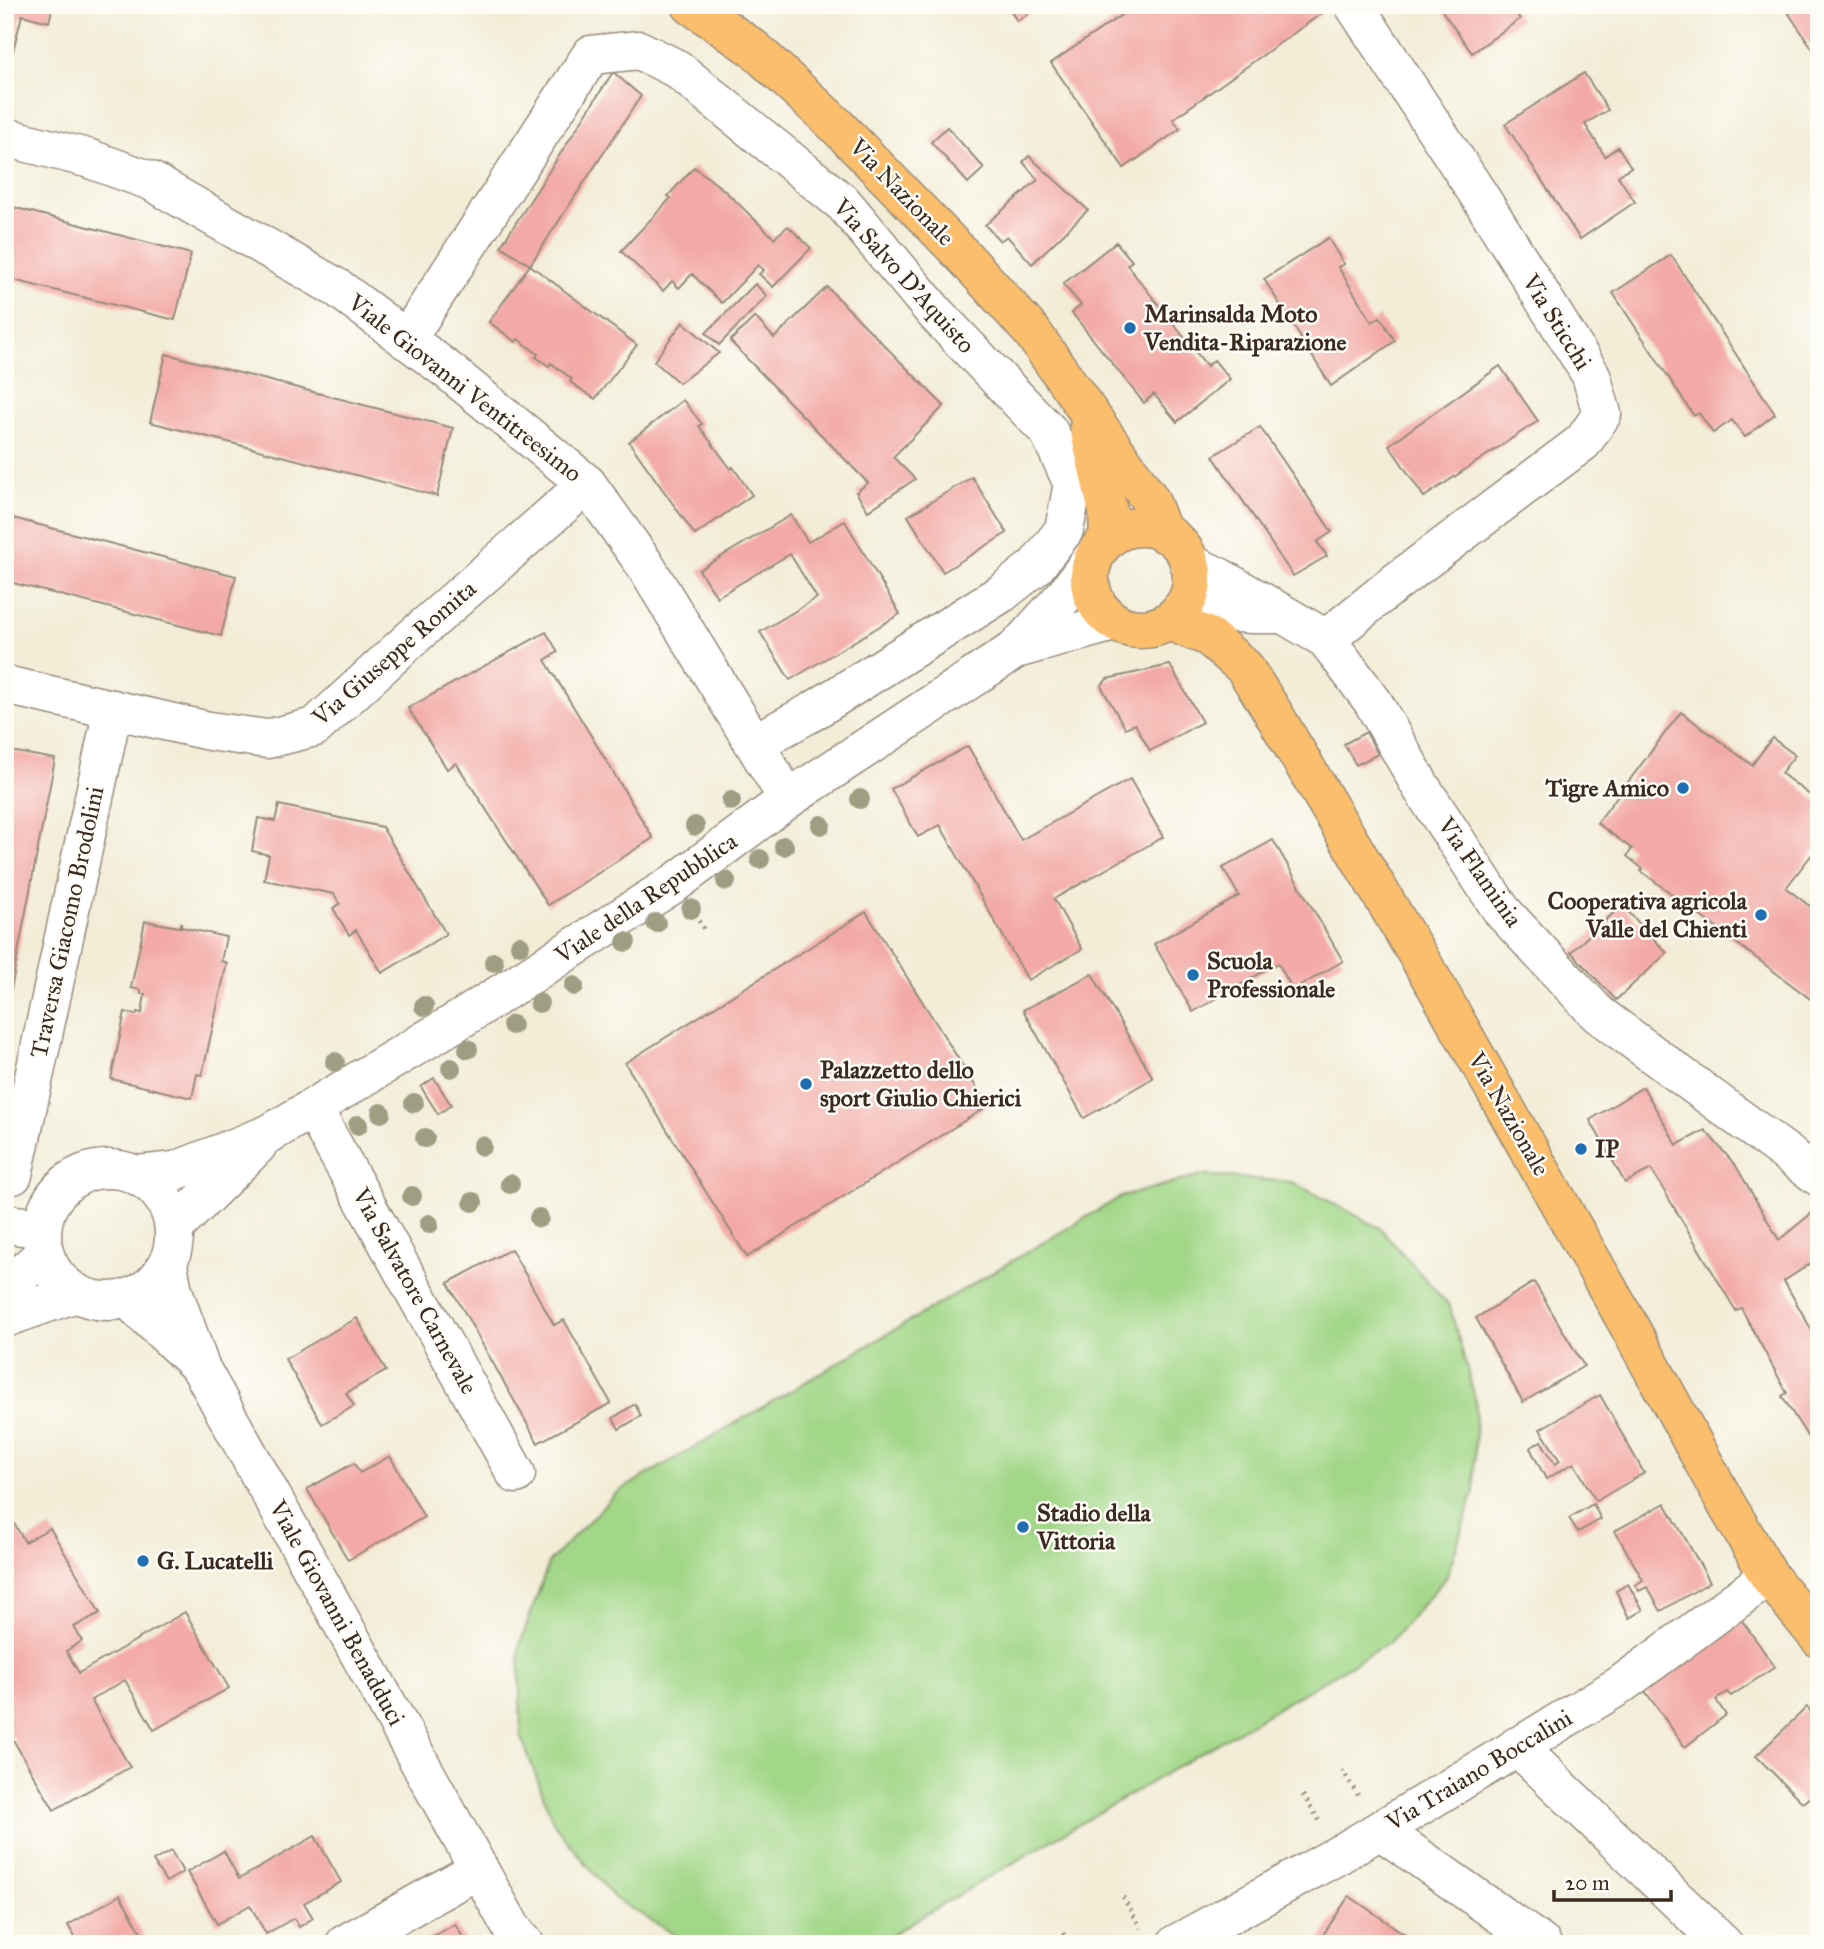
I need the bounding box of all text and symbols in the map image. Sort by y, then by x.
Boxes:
street label: Via Nazionale [843,131,961,252]
street label: Via Salvo D'Aquisto [826,192,981,360]
street label: Via Sticchi [1515,268,1598,376]
street label: Viale Giovanni Ventitreesimo [341,287,588,489]
place label: Marinsalda Moto Vendita-Riparazione [1143,299,1347,357]
marker: Marinsalda Moto Vendita-Riparazione [1122,320,1138,336]
street label: Via Giuseppe Romita [305,573,483,733]
place label: Tigre Amico [1545,773,1669,803]
marker: Tigre Amico [1675,780,1691,796]
street label: Traversa Giacomo Brodolini [24,783,111,1061]
street label: Via Flaminia [1431,810,1529,933]
street label: Viale della Repubblica [548,825,744,971]
place label: Cooperativa agricola Valle del Chienti [1548,886,1748,944]
marker: Cooperativa agricola Valle del Chienti [1753,907,1769,923]
place label: Scuola Professionale [1207,946,1335,1004]
marker: Scuola Professionale [1185,967,1201,983]
street label: Via Nazionale [1461,1046,1556,1181]
place label: Palazzetto dello sport Giulio Chierici [820,1055,1022,1113]
marker: Palazzetto dello sport Giulio Chierici [798,1076,814,1092]
place label: IP [1595,1134,1619,1164]
marker: IP [1573,1141,1589,1157]
street label: Via Salvatore Carnevale [345,1182,484,1399]
street label: Viale Giovanni Benadduci [262,1494,412,1731]
place label: Stadio della Vittoria [1036,1498,1151,1556]
marker: Stadio della Vittoria [1015,1519,1031,1535]
place label: G. Lucatelli [157,1546,274,1576]
marker: G. Lucatelli [135,1553,151,1569]
street label: Via Traiano Boccalini [1380,1702,1578,1838]
scale bar [1554,1858,1672,1902]
text: 20 m [1565,1870,1610,1896]

